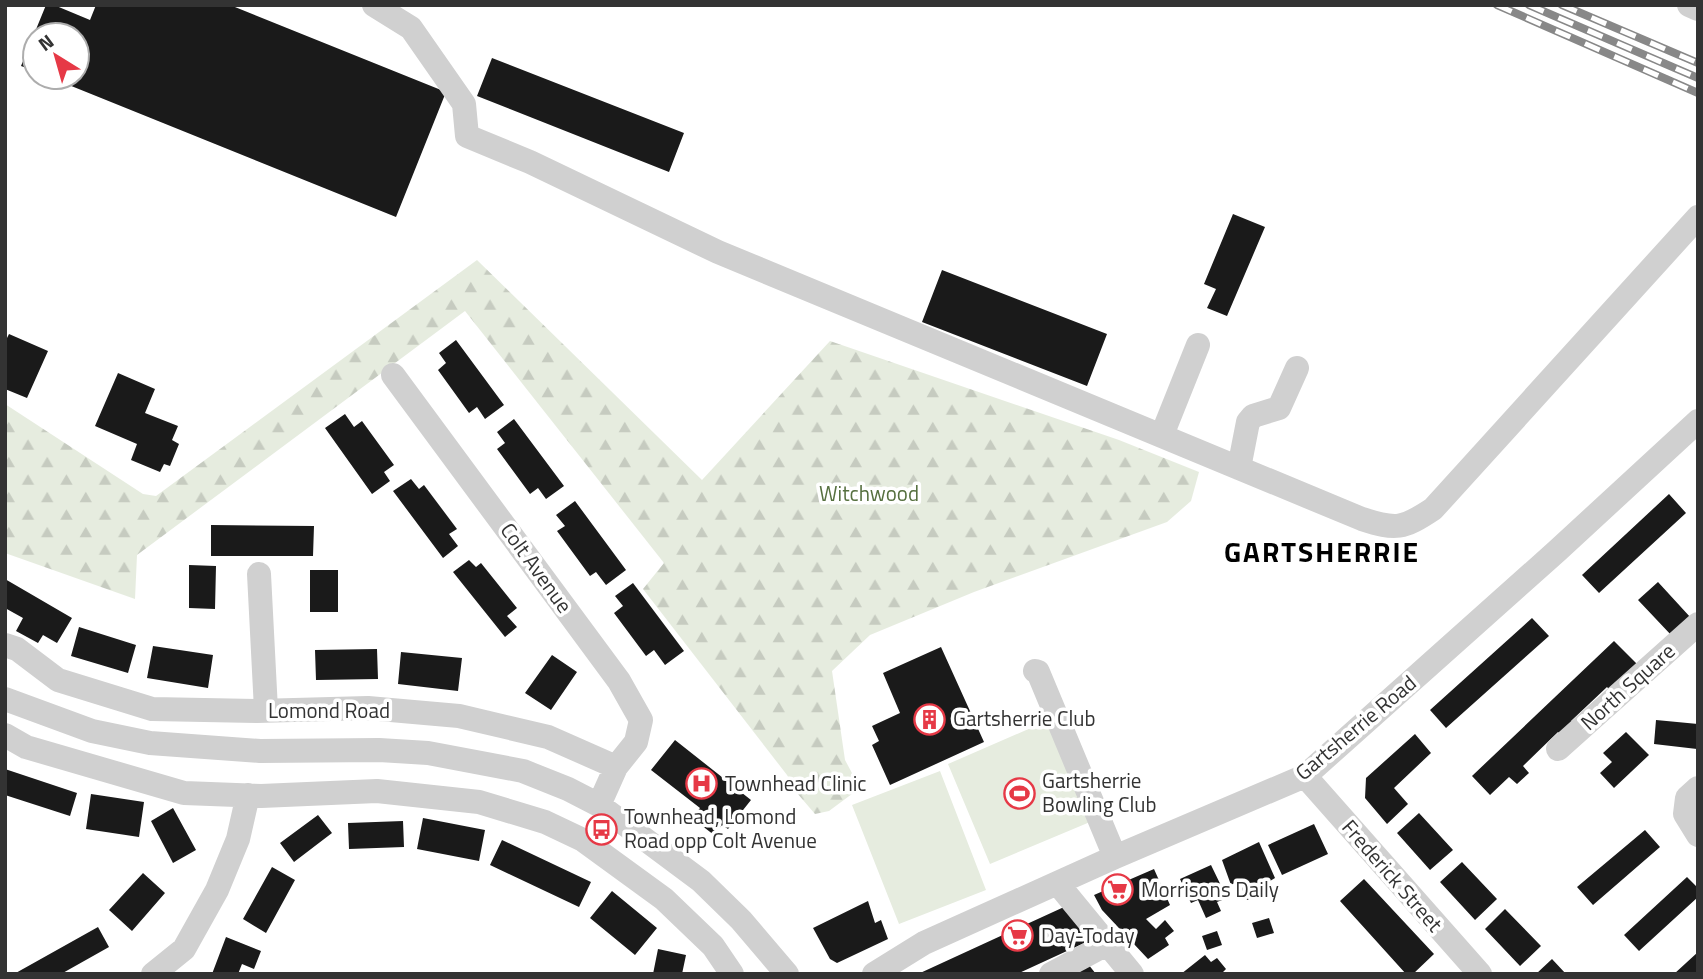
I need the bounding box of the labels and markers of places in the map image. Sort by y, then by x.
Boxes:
building icon: Gartsherrie Club [913,702,947,736]
place label: Gartsherrie Club [953,702,1096,734]
place label: Gartsherrie Bowling Club [1042,764,1157,820]
hospital icon: Townhead Clinic [685,767,719,801]
place label: Townhead Clinic [725,767,866,799]
sports icon: Gartsherrie Bowling Club [1002,776,1036,810]
place label: Townhead, Lomond Road opp Colt Avenue [624,800,817,856]
bus stop icon: Townhead, Lomond Road opp Colt Avenue [584,812,618,846]
supermarket icon: Morrisons Daily [1101,873,1135,907]
place label: Morrisons Daily [1141,873,1279,905]
supermarket icon: Day-Today [1001,919,1035,953]
place label: Day-Today [1041,919,1135,951]

